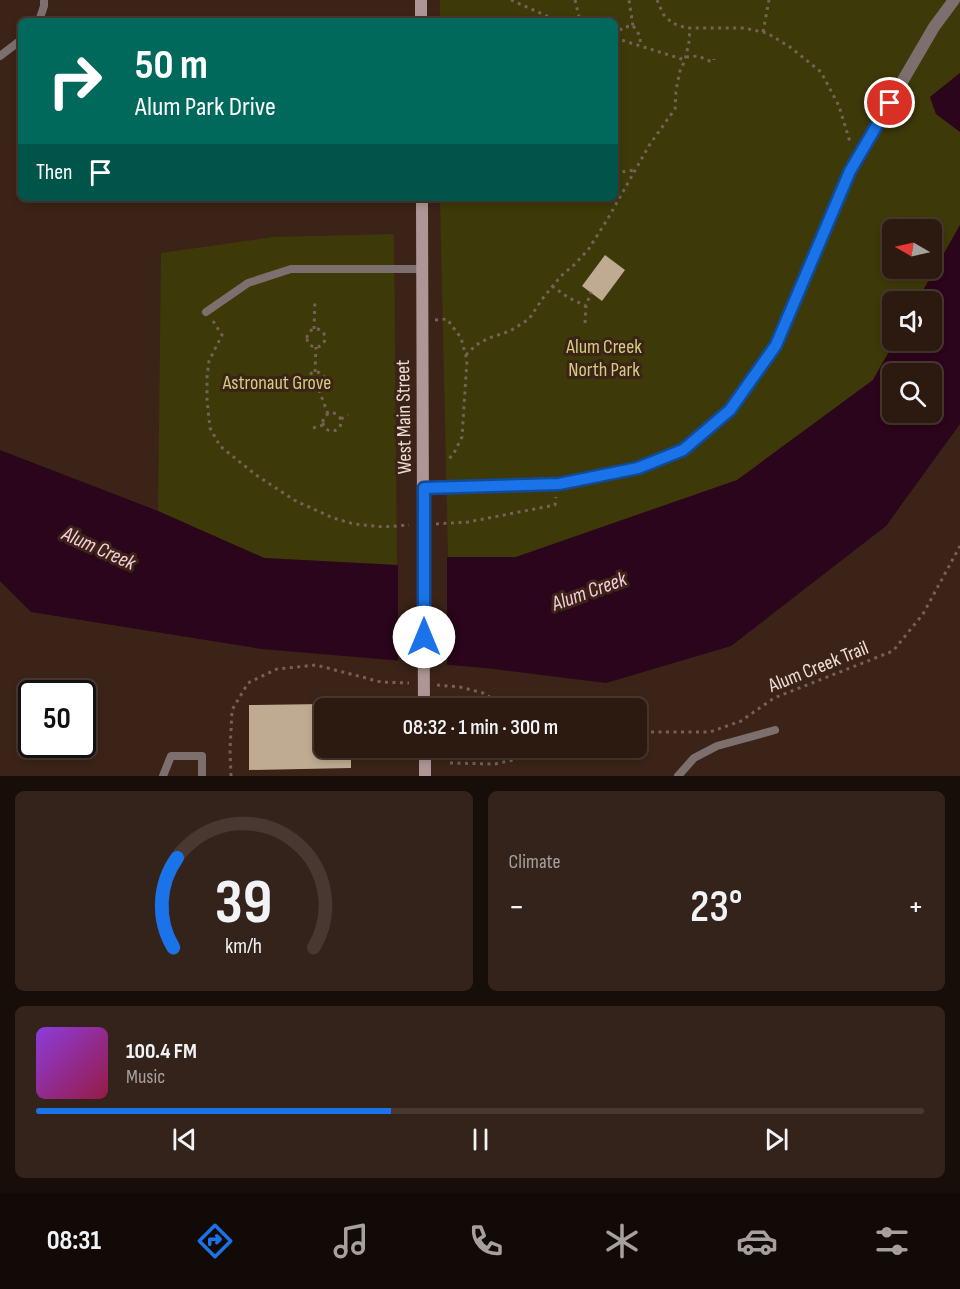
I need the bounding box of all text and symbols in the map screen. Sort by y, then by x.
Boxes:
text: 50 m [135,40,208,91]
icon: right [36,42,114,120]
pin [864,77,915,128]
icon: arrive [873,86,906,119]
text: Alum Park Drive [135,91,276,123]
icon: arrive [84,156,117,189]
text: Then [36,159,72,186]
north arrow [882,219,942,279]
map controls [882,219,942,423]
button: sound [882,291,942,351]
park label: Alum Creek North Park [565,335,642,382]
street label: West Main Street [391,360,417,474]
button: search [882,363,942,423]
park label: Astronaut Grove [222,371,331,395]
water label: Alum Creek [57,521,140,576]
water label: Alum Creek [547,566,631,617]
position arrow [392,605,456,669]
street label: Alum Creek Trail [764,636,872,698]
speed limit sign: 50 [18,680,96,758]
text: 08:32 · 1 min · 300 m [403,714,558,741]
text: Climate [509,850,561,874]
text: 39 [215,866,273,941]
text: 23° [690,880,743,935]
text: − [509,887,525,927]
text: + [908,887,924,927]
text: km/h [225,934,262,959]
text: 100.4 FM [126,1038,197,1065]
text: Music [126,1065,165,1089]
icon: previous [168,1123,201,1156]
icon: pause [464,1123,497,1156]
icon: next [760,1123,793,1156]
icon: directions [194,1220,236,1262]
icon: music [330,1220,372,1262]
icon: phone [465,1220,507,1262]
icon: climate [601,1220,643,1262]
icon: car [736,1220,778,1262]
icon: filters [871,1220,913,1262]
text: 08:31 [47,1225,101,1257]

